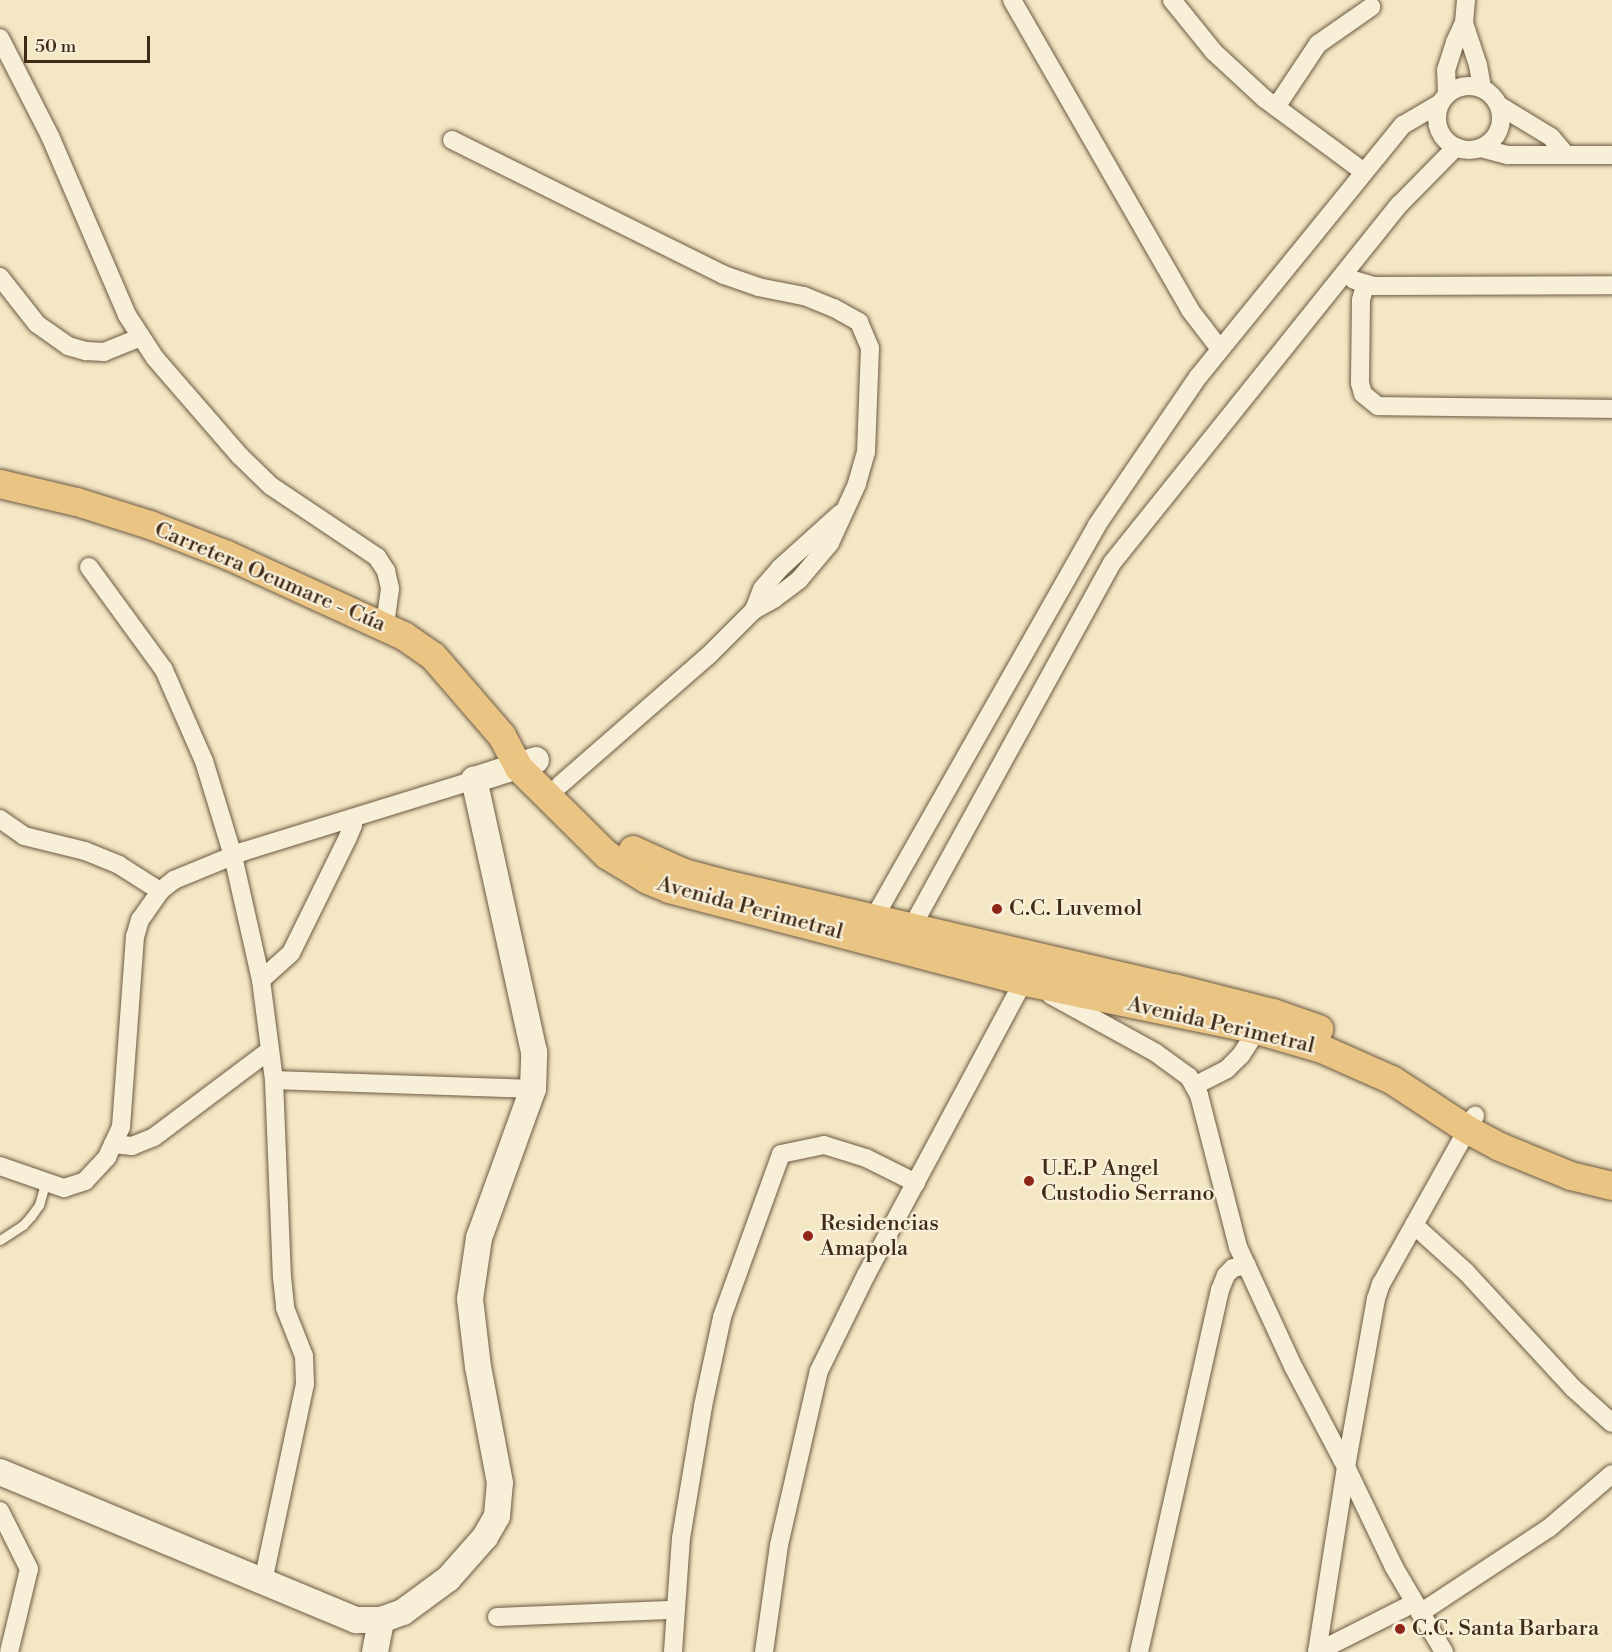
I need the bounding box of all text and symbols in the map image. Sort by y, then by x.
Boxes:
scale bar [27,24,153,62]
text: 50 m [35,35,76,58]
street label: Carretera Ocumare - Cúa [150,516,390,638]
street label: Avenida Perimetral [654,870,846,946]
place label: C.C. Luvemol [1009,896,1142,922]
marker: C.C. Luvemol [990,902,1004,916]
street label: Avenida Perimetral [1125,991,1317,1059]
place label: U.E.P Angel Custodio Serrano [1041,1155,1215,1206]
marker: U.E.P Angel Custodio Serrano [1022,1174,1036,1188]
place label: Residencias Amapola [820,1210,939,1262]
marker: Residencias Amapola [801,1229,815,1243]
place label: C.C. Santa Barbara [1412,1616,1599,1642]
marker: C.C. Santa Barbara [1393,1622,1407,1636]

